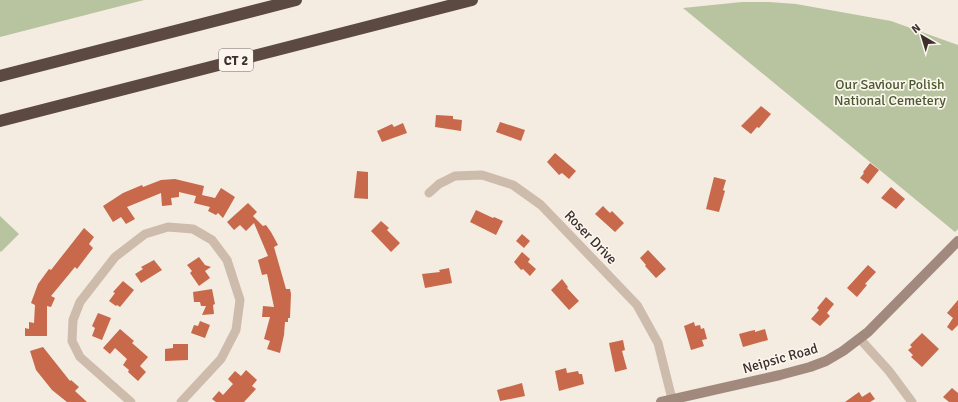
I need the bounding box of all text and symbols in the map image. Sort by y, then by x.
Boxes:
north arrow [902,16,942,56]
text: N [909,21,923,36]
road number: CT 2 [219,49,253,71]
park label: Our Saviour Polish National Cemetery [834,76,946,109]
street label: Roser Drive [561,207,620,268]
street label: Neipsic Road [741,340,820,377]

